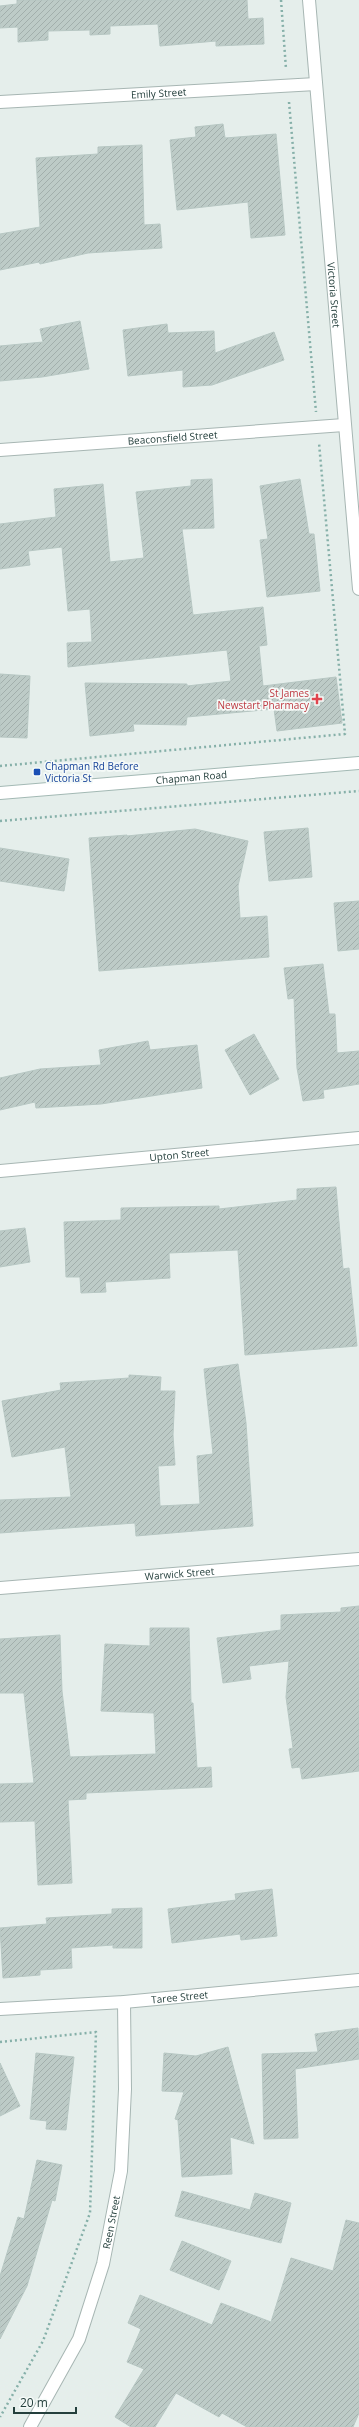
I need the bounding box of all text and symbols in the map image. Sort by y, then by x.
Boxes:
street label: Emily Street [131,84,187,102]
street label: Victoria Street [324,262,344,329]
street label: Beaconsfield Street [127,427,218,448]
place label: St James Newstart Pharmacy [218,686,310,712]
marker: St James Newstart Pharmacy [312,694,322,704]
place label: Chapman Rd Before Victoria St [45,759,139,785]
marker: Chapman Rd Before Victoria St [32,767,42,777]
street label: Chapman Road [155,767,228,787]
street label: Upton Street [149,1145,210,1164]
street label: Warwick Street [144,1564,215,1583]
street label: Taree Street [151,1987,209,2006]
street label: Reen Street [99,2194,123,2250]
scale bar [14,2389,76,2415]
text: 20 m [20,2394,48,2411]

